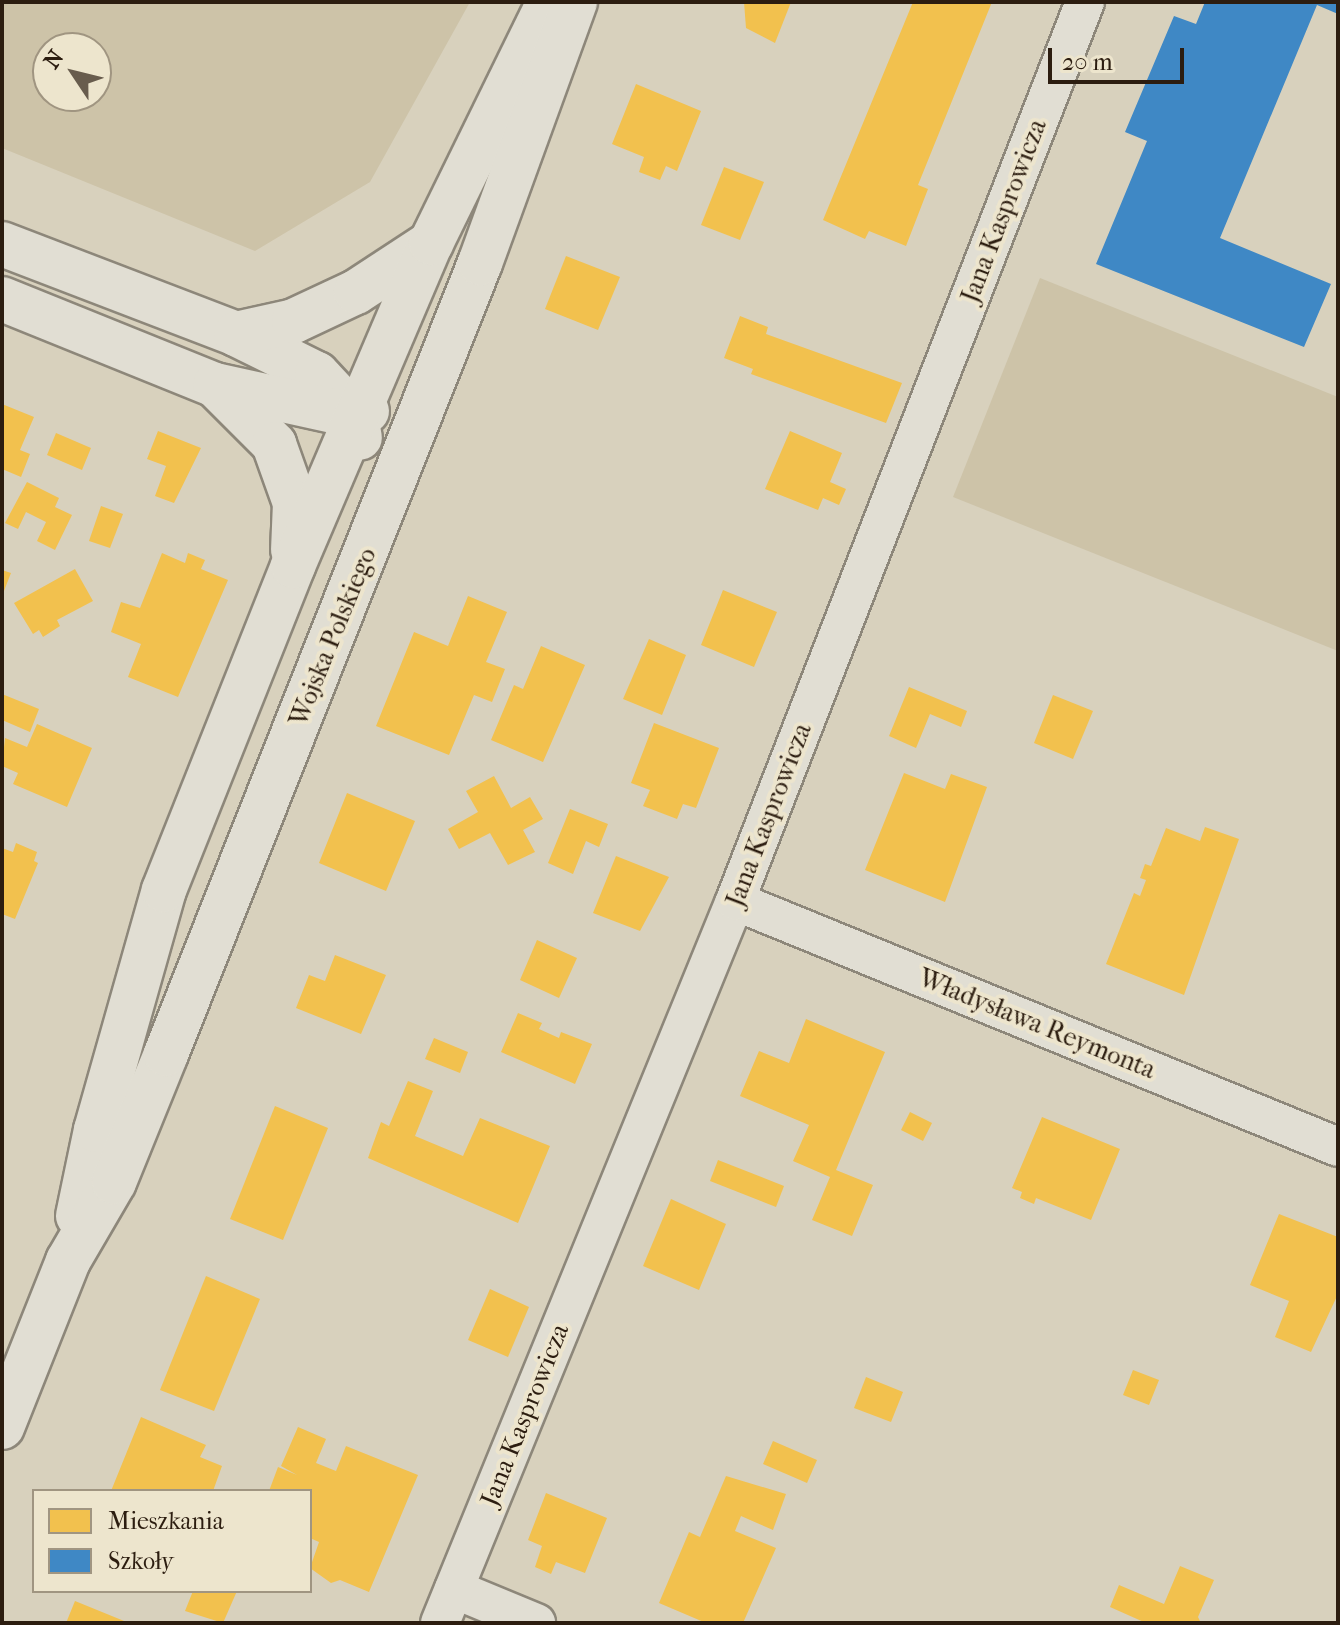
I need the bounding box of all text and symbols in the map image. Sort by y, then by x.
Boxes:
north arrow [32,32,112,112]
scale bar [1052,32,1188,82]
text: N [39,45,69,74]
text: 20 m [1062,48,1113,76]
street label: Jana Kasprowicza [955,115,1053,307]
street label: Wojska Polskiego [283,543,383,731]
street label: Jana Kasprowicza [720,719,818,911]
street label: Władysława Reymonta [914,962,1160,1086]
street label: Jana Kasprowicza [474,1319,576,1511]
legend [32,1489,312,1593]
text: Mieszkania [108,1507,224,1535]
text: Szkoły [108,1547,174,1575]

